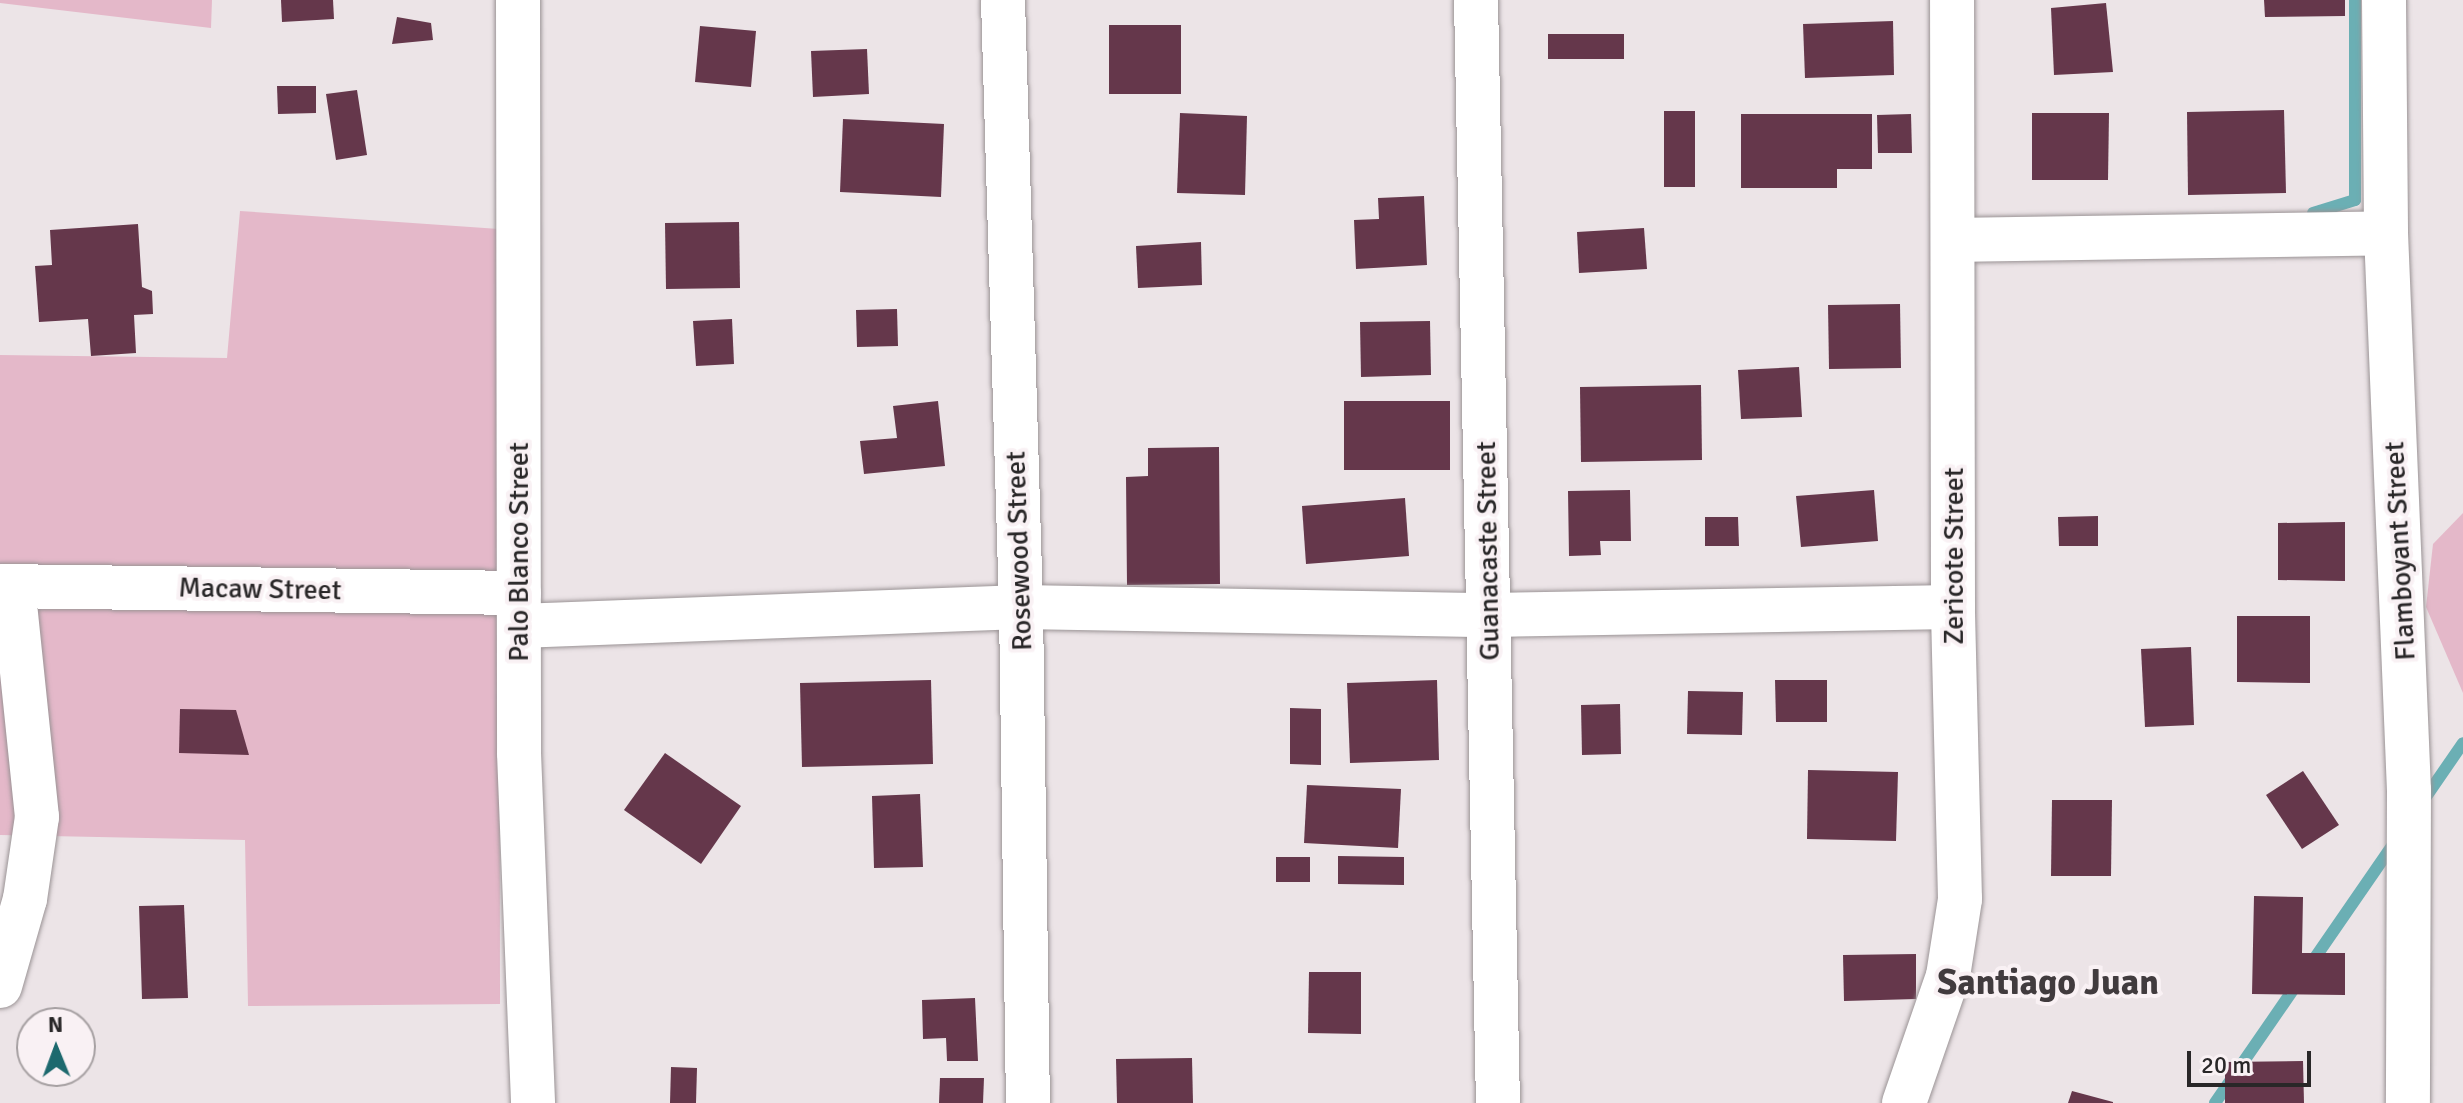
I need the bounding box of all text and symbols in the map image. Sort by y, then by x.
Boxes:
street label: Guanacaste Street [1469,441,1507,661]
street label: Flamboyant Street [2377,441,2423,661]
street label: Palo Blanco Street [502,442,536,662]
street label: Rosewood Street [999,451,1039,651]
street label: Zericote Street [1937,467,1971,645]
street label: Macaw Street [178,571,342,607]
district label: Santiago Juan [1937,961,2159,1005]
north arrow [16,1007,96,1087]
text: N [48,1011,63,1038]
scale bar [2191,1035,2315,1085]
text: 20 m [2201,1050,2251,1080]

